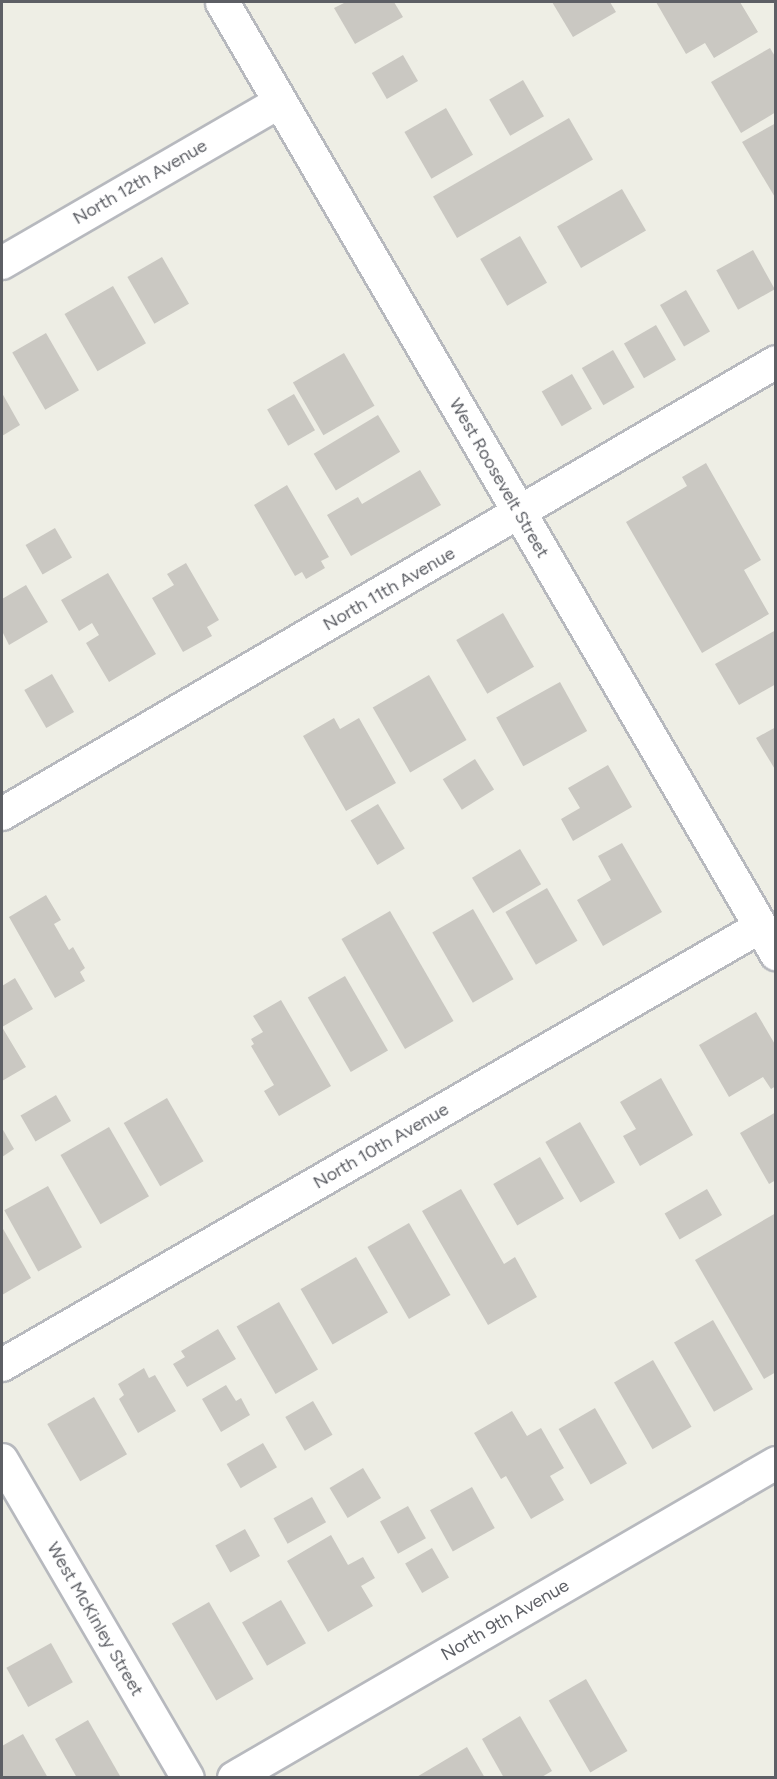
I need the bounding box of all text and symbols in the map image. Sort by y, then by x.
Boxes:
street label: North 12th Avenue [69,135,211,229]
street label: West Roosevelt Street [444,394,554,562]
street label: North 11th Avenue [319,542,459,636]
street label: North 10th Avenue [309,1098,453,1194]
street label: West McKinley Street [42,1538,148,1700]
street label: North 9th Avenue [437,1575,573,1665]

